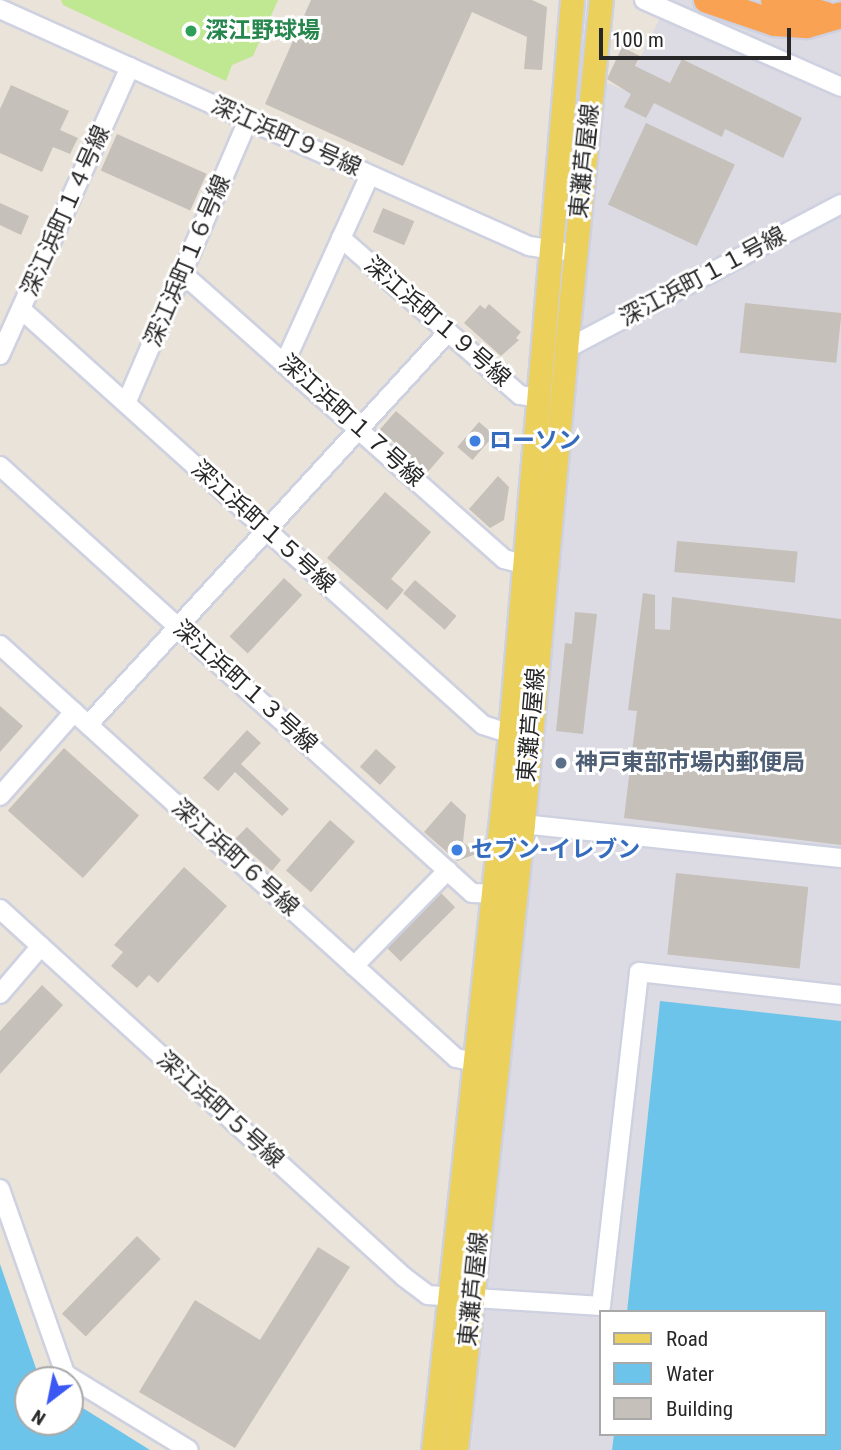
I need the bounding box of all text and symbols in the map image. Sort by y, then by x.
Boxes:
scale bar [603,14,796,58]
place label: 深江野球場 [205,17,320,45]
marker: 深江野球場 [183,23,199,39]
text: 100 m [612,28,664,52]
street label: 深江浜町９号線 [207,92,365,182]
street label: 東灘芦屋線 [565,102,605,220]
street label: 深江浜町１４号線 [16,121,116,301]
street label: 深江浜町１６号線 [139,171,237,351]
street label: 深江浜町１１号線 [615,222,791,332]
street label: 深江浜町１９号線 [359,251,515,393]
street label: 深江浜町１７号線 [273,349,429,493]
place label: ローソン [489,427,581,455]
marker: ローソン [467,433,483,449]
street label: 深江浜町１５号線 [185,455,341,599]
street label: 深江浜町１３号線 [167,615,323,759]
street label: 東灘芦屋線 [513,667,551,783]
place label: 神戸東部市場内郵便局 [575,749,805,777]
marker: 神戸東部市場内郵便局 [553,755,569,771]
street label: 深江浜町６号線 [166,794,304,922]
place label: セブン-イレブン [471,836,640,864]
marker: セブン-イレブン [449,842,465,858]
street label: 深江浜町５号線 [151,1046,289,1174]
street label: 東灘芦屋線 [454,1230,494,1348]
legend [600,1310,827,1436]
text: Road [666,1327,708,1351]
text: Water [666,1362,714,1386]
north arrow [14,1366,84,1436]
text: Building [666,1397,733,1421]
text: N [28,1405,50,1430]

